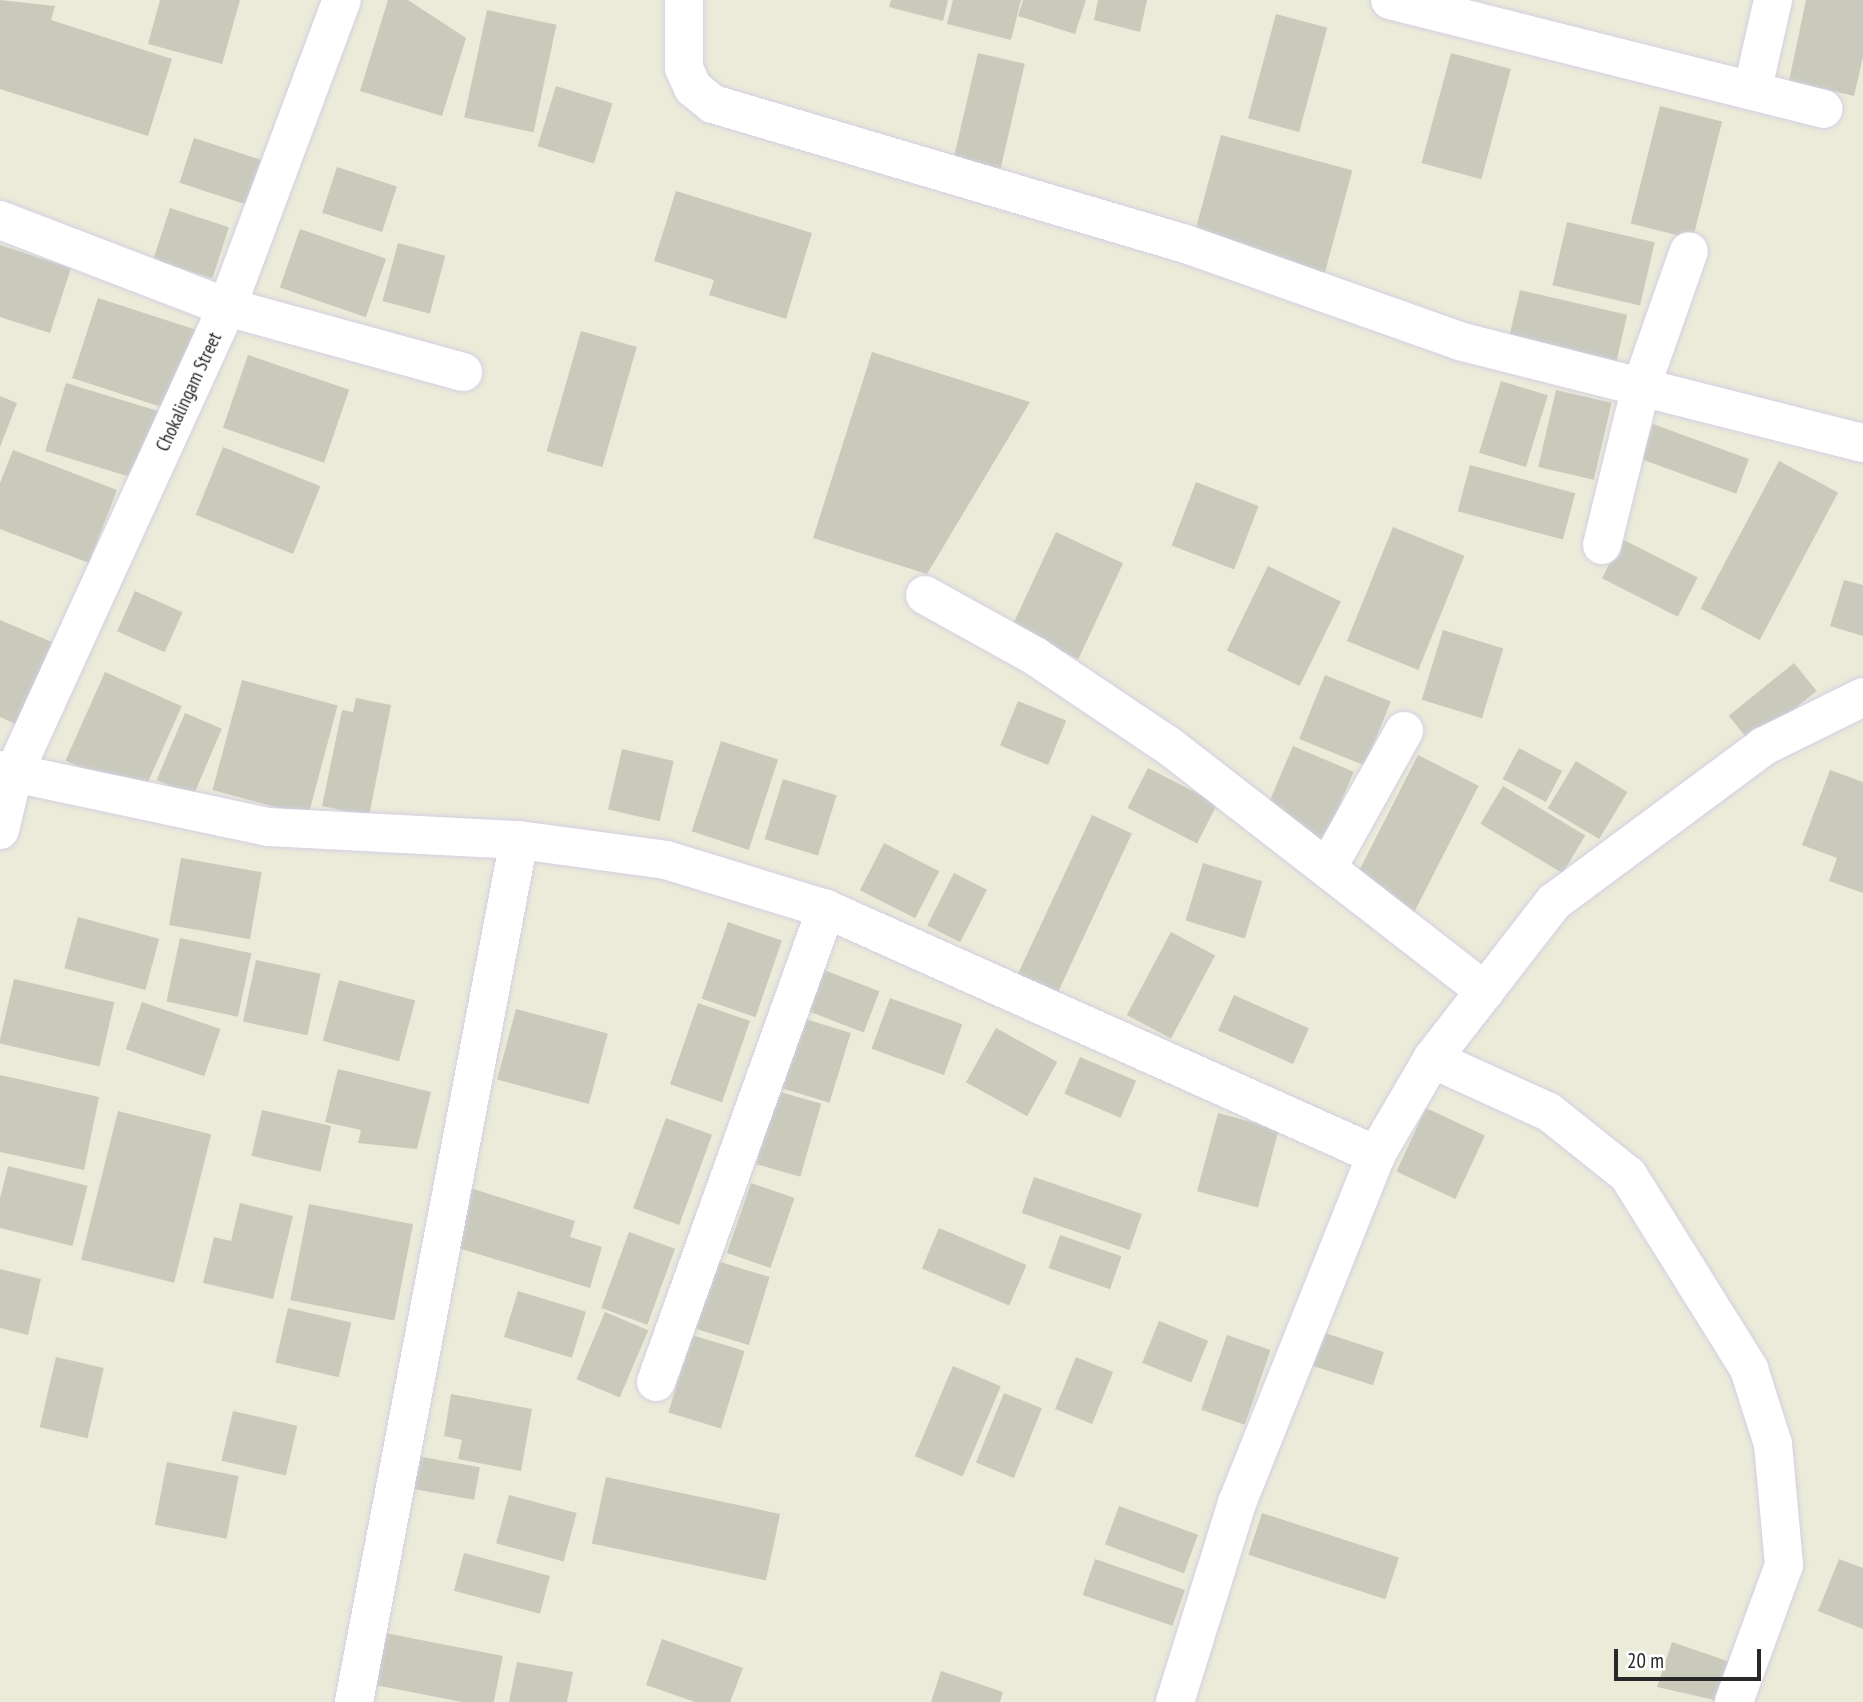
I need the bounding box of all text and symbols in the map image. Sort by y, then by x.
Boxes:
street label: Chokalingam Street [151,329,227,455]
scale bar [1618,1636,1765,1680]
text: 20 m [1627,1647,1664,1674]

